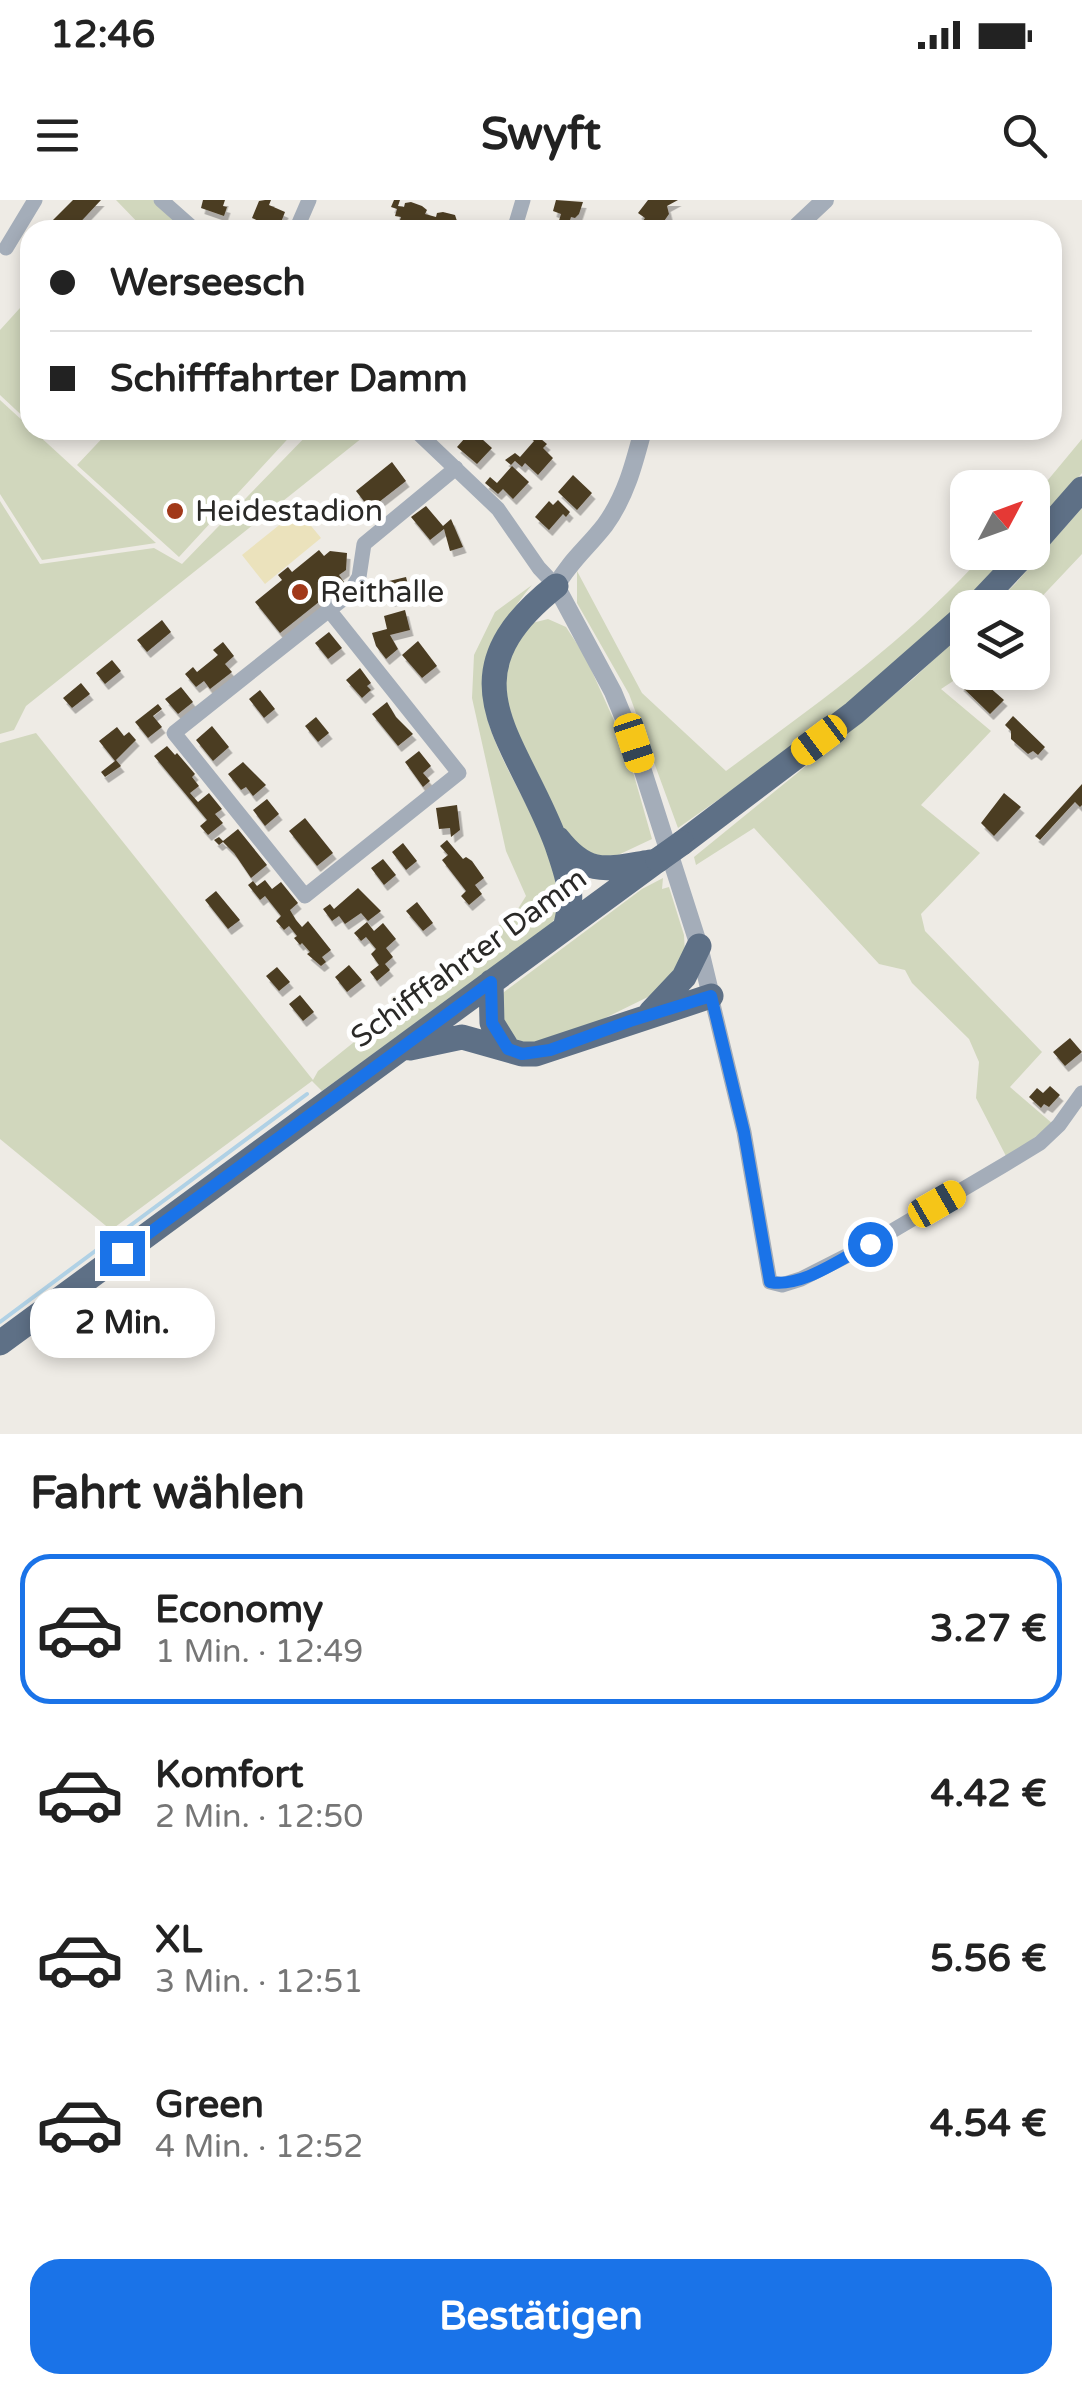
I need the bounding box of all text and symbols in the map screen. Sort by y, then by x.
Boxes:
text: 12:46 [50,12,155,58]
icon: menu [30,108,85,163]
text: Swyft [481,108,601,162]
icon: search [997,108,1052,163]
text: Werseesch [110,260,306,306]
text: Schifffahrter Damm [110,356,468,402]
north arrow [950,470,1050,570]
map controls [950,470,1050,690]
place label: Heidestadion [195,493,383,530]
marker: Heidestadion [164,500,186,522]
place label: Reithalle [320,574,444,611]
marker: Reithalle [289,581,311,603]
button: layers [950,590,1050,690]
car [610,710,658,776]
car [786,710,852,770]
street label: Schifffahrter Damm [344,860,594,1056]
car [904,1176,970,1232]
route start [848,1222,893,1267]
route end [100,1231,145,1276]
callout: 2 Min. [29,1288,214,1358]
text: 2 Min. [75,1304,170,1342]
text: Fahrt wählen [30,1467,305,1521]
icon: car [35,1584,125,1674]
text: Economy [155,1587,323,1633]
text: 3.27 € [930,1606,1047,1652]
text: 1 Min. · 12:49 [155,1633,363,1671]
icon: car [35,1749,125,1839]
text: Komfort [155,1752,304,1798]
text: 4.42 € [930,1771,1047,1817]
text: 2 Min. · 12:50 [155,1798,363,1836]
icon: car [35,1914,125,2004]
text: XL [155,1917,202,1963]
text: 5.56 € [930,1936,1047,1982]
text: 3 Min. · 12:51 [155,1963,363,2001]
icon: car [35,2079,125,2169]
text: Green [155,2082,264,2128]
text: 4.54 € [930,2101,1047,2147]
text: 4 Min. · 12:52 [155,2128,363,2166]
button: Bestätigen [30,2259,1052,2374]

